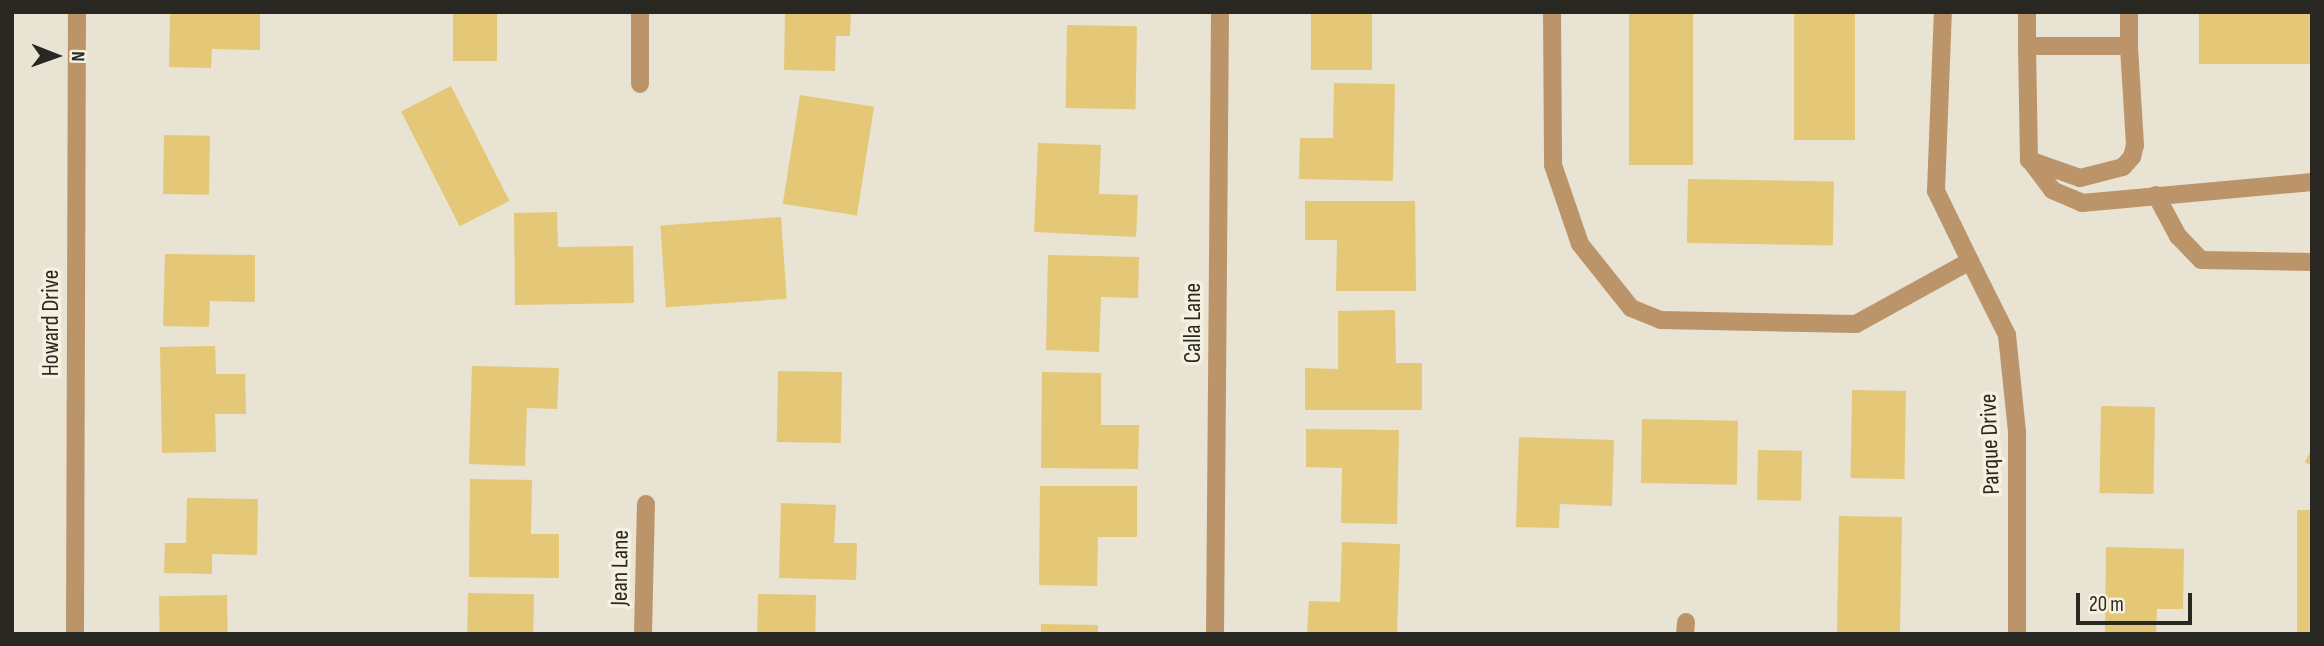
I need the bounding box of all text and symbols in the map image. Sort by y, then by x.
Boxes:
north arrow [21,21,91,91]
text: N [66,51,89,62]
street label: Howard Drive [37,270,65,376]
street label: Calla Lane [1179,283,1207,363]
street label: Parque Drive [1974,393,2006,495]
street label: Jean Lane [605,530,635,606]
scale bar [2079,580,2194,624]
text: 20 m [2089,592,2124,617]

